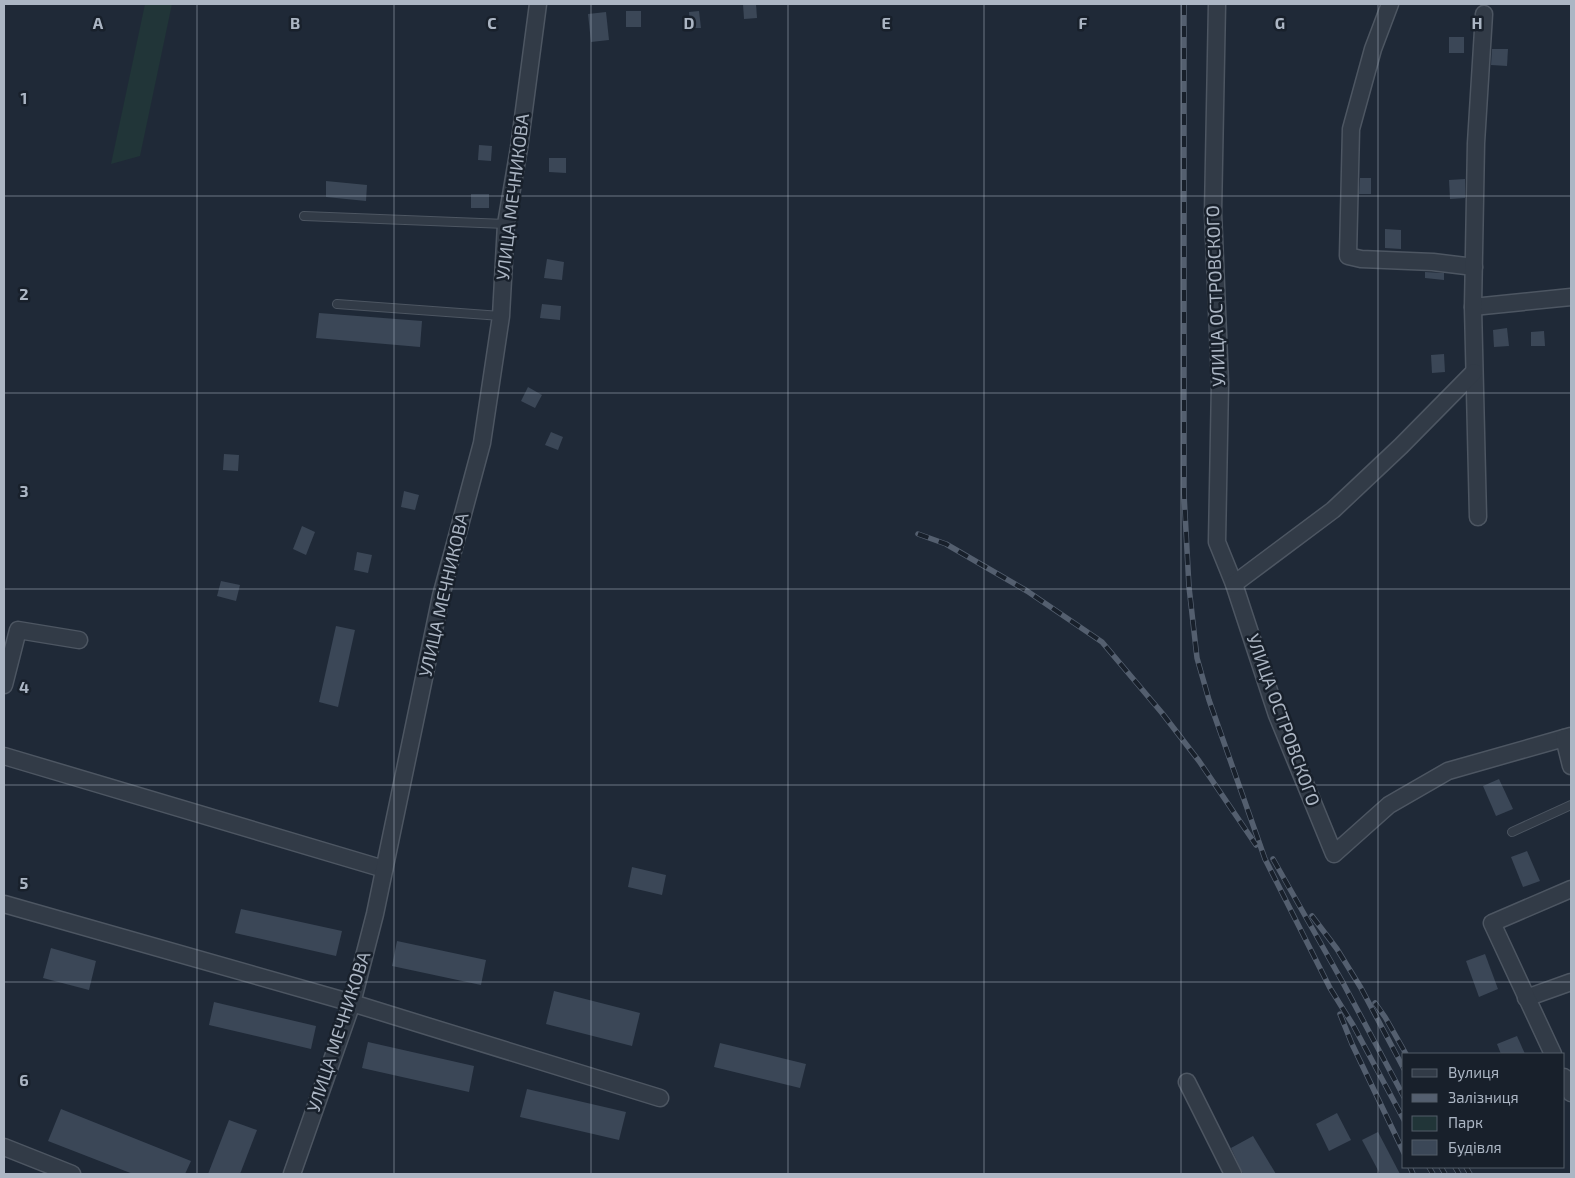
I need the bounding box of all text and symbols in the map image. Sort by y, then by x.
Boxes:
text: A [93,13,104,32]
text: B [290,13,300,32]
text: C [487,13,497,32]
text: D [684,13,695,32]
text: E [881,13,891,32]
text: F [1079,13,1088,32]
text: G [1275,13,1285,32]
text: H [1471,13,1483,32]
text: 1 [21,88,27,107]
street label: УЛИЦА МЕЧНИКОВА [491,111,533,281]
street label: УЛИЦА ОСТРОВСКОГО [1201,205,1229,387]
text: 2 [19,284,29,303]
text: 3 [19,481,29,500]
street label: УЛИЦА МЕЧНИКОВА [413,510,473,679]
street label: УЛИЦА ОСТРОВСКОГО [1243,631,1325,809]
text: 4 [19,677,29,696]
text: 5 [20,873,29,892]
street label: УЛИЦА МЕЧНИКОВА [302,948,375,1115]
legend [1402,1053,1565,1168]
text: Вулиця [1448,1063,1499,1082]
text: 6 [19,1070,29,1089]
text: Залізниця [1448,1088,1519,1106]
text: Парк [1448,1113,1483,1131]
text: Будівля [1448,1138,1502,1157]

